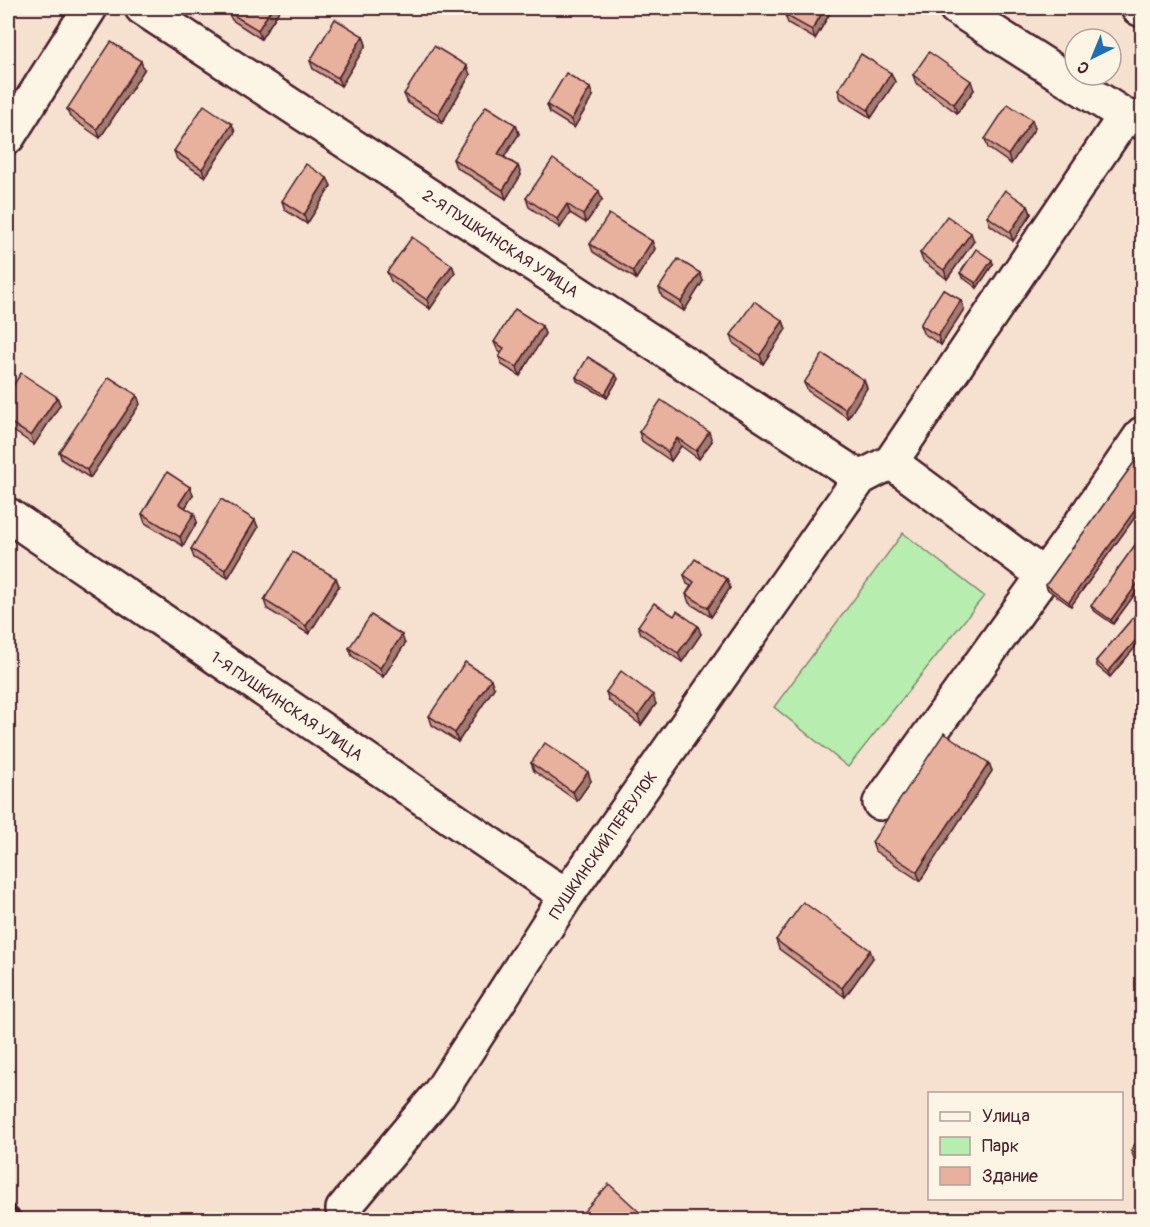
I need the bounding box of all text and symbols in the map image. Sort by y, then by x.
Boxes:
north arrow [1063,27,1123,87]
text: С [1073,56,1094,78]
street label: 2-Я ПУШКИНСКАЯ УЛИЦА [419,185,582,302]
street label: 1-Я ПУШКИНСКАЯ УЛИЦА [207,647,367,765]
street label: ПУШКИНСКИЙ ПЕРЕУЛОК [545,767,662,923]
legend [928,1092,1123,1200]
text: Улица [982,1105,1030,1128]
text: Парк [982,1135,1019,1158]
text: Здание [982,1165,1038,1188]

